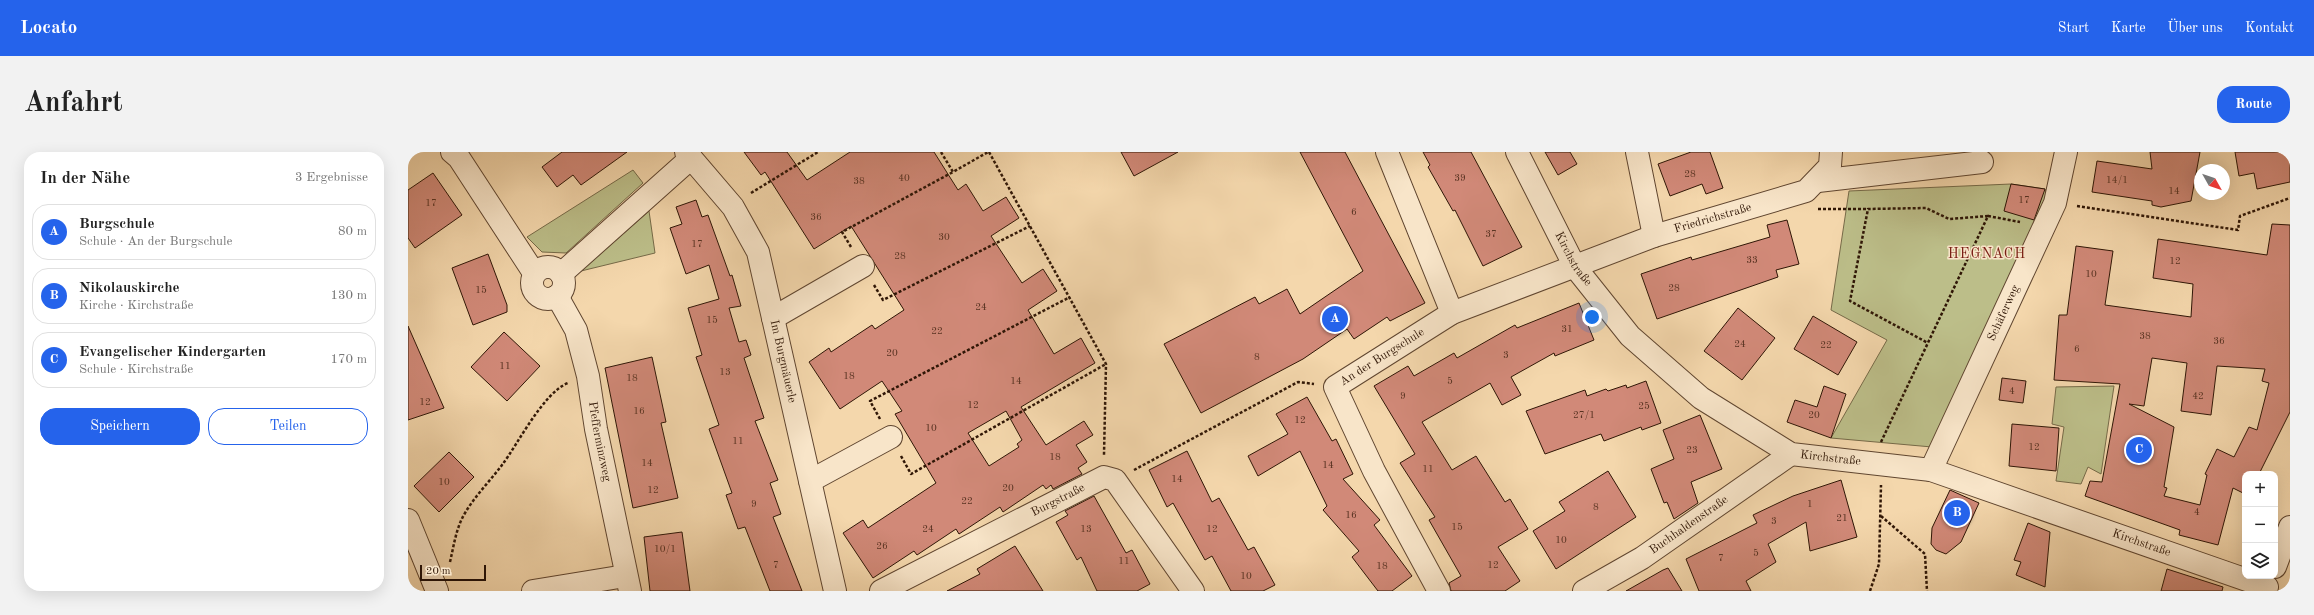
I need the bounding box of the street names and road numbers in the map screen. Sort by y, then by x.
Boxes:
street label: Friedrichstraße [1673,201,1753,236]
street label: Kirchstraße [1552,230,1594,289]
street label: Schäferweg [1986,283,2022,343]
street label: Im Burgmäuerle [768,319,798,405]
street label: An der Burgschule [1338,326,1427,388]
street label: Pfefferminzweg [586,401,613,483]
street label: Kirchstraße [1799,449,1862,468]
street label: Burgstraße [1030,482,1087,519]
street label: Buchhaldenstraße [1648,494,1731,557]
street label: Kirchstraße [2111,528,2173,559]

